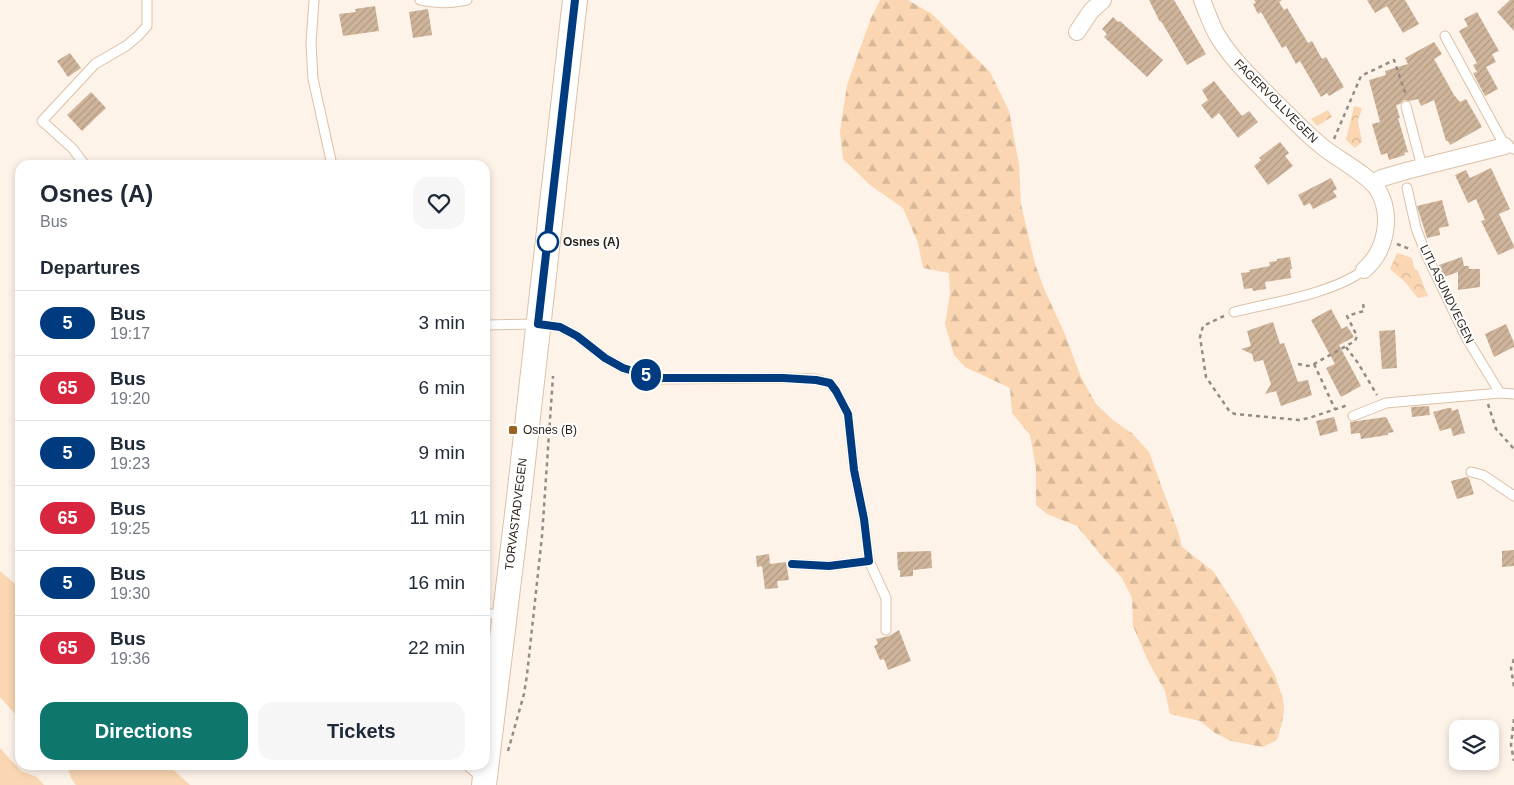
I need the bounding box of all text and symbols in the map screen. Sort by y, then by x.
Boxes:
street label: FAGERVOLLVEGEN [1231,56,1321,146]
button: heart [413,177,465,229]
text: Osnes (A) [40,180,153,207]
text: Bus [40,213,68,230]
marker: Osnes (A) [537,231,559,253]
place label: Osnes (A) [563,235,620,249]
street label: LITLASUNDVEGEN [1417,242,1477,346]
text: Departures [40,257,140,278]
text: Bus [110,303,146,324]
text: 3 min [419,312,465,333]
text: 5 [62,313,73,333]
text: 19:17 [110,325,150,342]
line badge: 5 [630,359,662,391]
text: 5 [641,365,651,385]
text: Bus [110,368,146,389]
text: 6 min [419,377,465,398]
text: 65 [57,378,78,398]
text: 19:20 [110,390,150,407]
place label: Osnes (B) [523,423,577,437]
marker: Osnes (B) [507,424,519,436]
text: Bus [110,433,146,454]
text: 9 min [419,442,465,463]
text: 5 [62,443,73,463]
text: 19:23 [110,455,150,472]
street label: TORVASTADVEGEN [502,457,530,571]
text: Bus [110,498,146,519]
text: 11 min [409,507,465,528]
text: 65 [57,508,78,528]
text: 19:25 [110,520,150,537]
text: Bus [110,563,146,584]
text: 16 min [408,572,465,593]
text: 5 [62,573,73,593]
text: 19:30 [110,585,150,602]
text: Bus [110,628,146,649]
text: 22 min [408,637,465,658]
text: 65 [57,638,78,658]
text: 19:36 [110,650,150,667]
button: Directions [40,702,248,760]
button: Tickets [258,702,465,760]
map controls [1449,720,1499,770]
button: layers [1449,720,1499,770]

